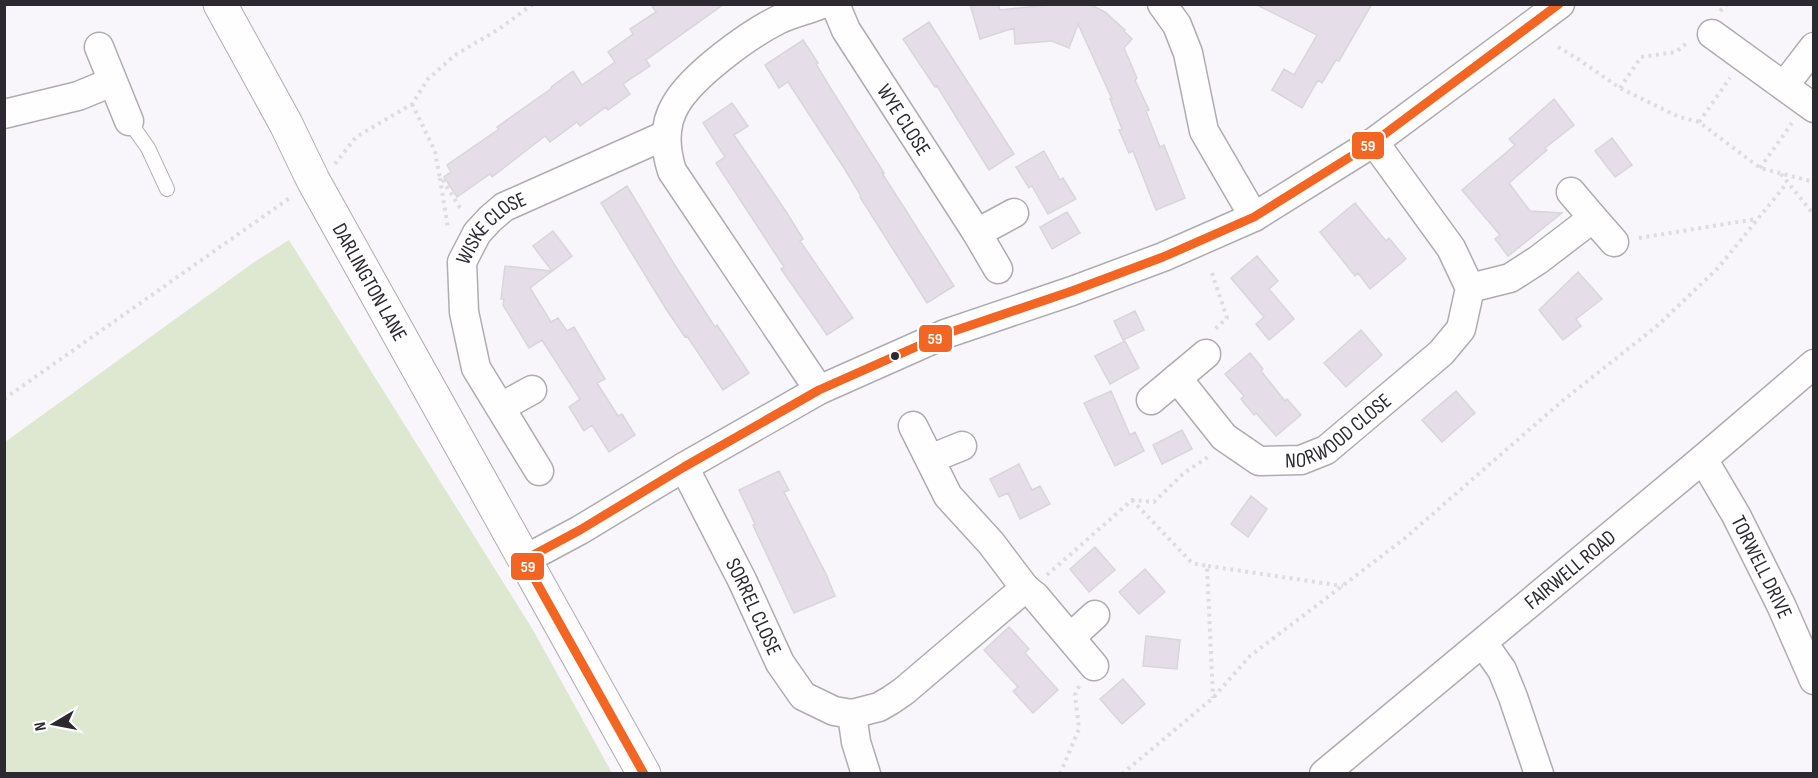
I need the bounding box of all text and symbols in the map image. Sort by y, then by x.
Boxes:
street label: WYE CLOSE [872,79,936,160]
line badge: 59 [1351,131,1385,160]
text: 59 [1361,137,1375,156]
street label: WISKE CLOSE [450,186,530,269]
street label: DARLINGTON LANE [327,219,413,345]
line badge: 59 [918,324,953,353]
text: 59 [928,330,942,349]
unlabelled marker [889,350,901,362]
street label: NORWOOD CLOSE [1285,388,1396,473]
street label: TORWELL DRIVE [1726,511,1798,622]
street label: FAIRWELL ROAD [1519,524,1621,615]
line badge: 59 [510,552,545,581]
street label: SORREL CLOSE [720,554,787,659]
text: 59 [521,558,535,577]
north arrow [24,694,84,754]
text: N [31,720,51,732]

